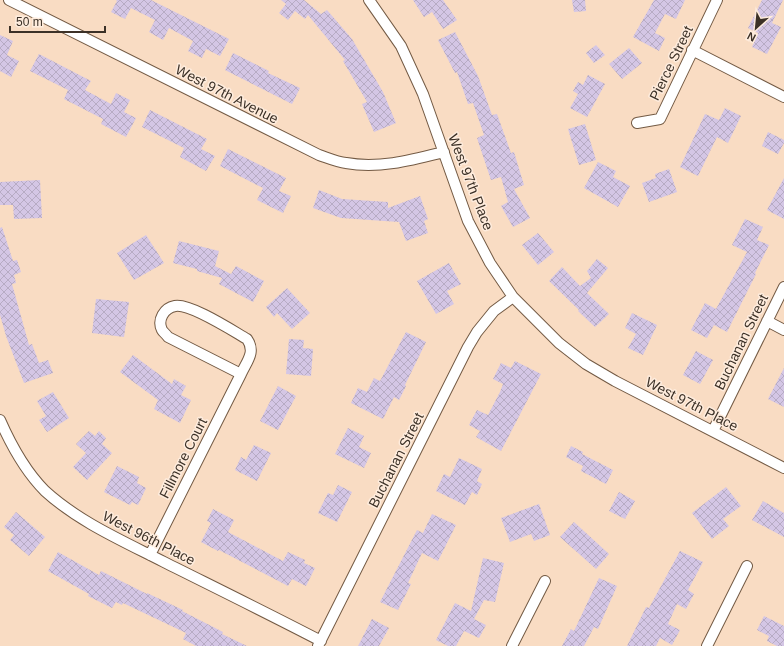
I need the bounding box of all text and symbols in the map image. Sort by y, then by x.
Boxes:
scale bar [10,8,105,34]
north arrow [736,8,776,48]
text: 50 m [16,15,43,29]
street label: Pierce Street [646,23,696,103]
text: N [745,30,758,44]
street label: West 97th Avenue [173,61,281,127]
street label: West 97th Place [445,132,497,233]
street label: Buchanan Street [711,292,771,392]
street label: West 97th Place [643,374,741,434]
street label: Buchanan Street [365,410,427,510]
street label: Fillmore Court [156,415,210,501]
street label: West 96th Place [100,508,198,568]

